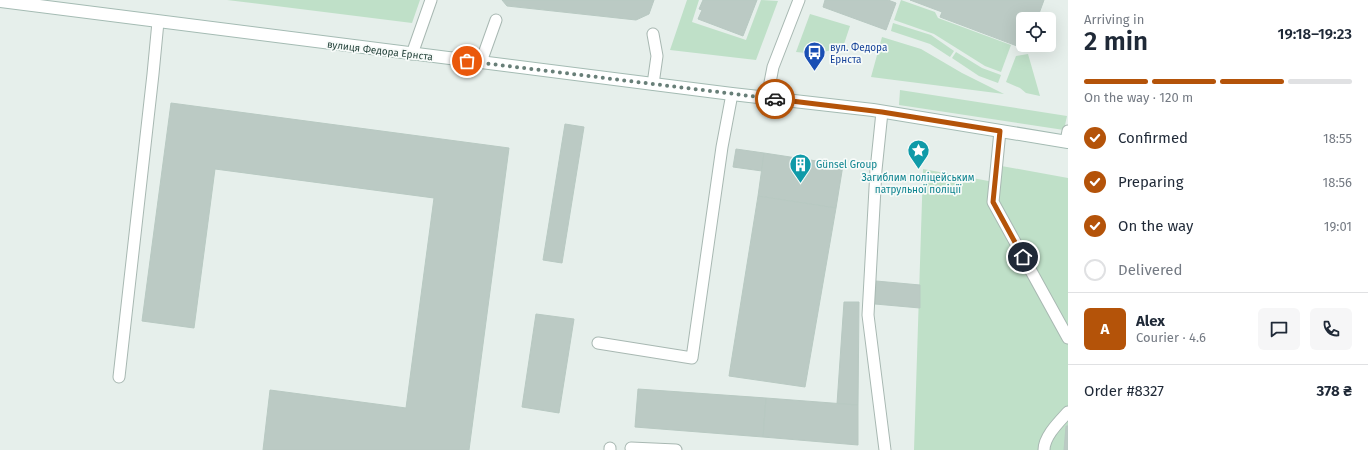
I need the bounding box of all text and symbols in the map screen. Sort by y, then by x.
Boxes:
map controls [1016,12,1056,52]
button: locate [1016,12,1056,52]
text: Arriving in [1084,12,1144,27]
text: 19:18–19:23 [1278,25,1352,43]
text: 2 min [1084,26,1148,57]
street label: вулиця Федора Ернста [326,39,433,63]
bus stop icon: вул. Федора Ернста [801,40,827,73]
place label: вул. Федора Ернста [830,42,887,66]
pin [450,44,484,78]
icon: bag [456,50,478,72]
courier [755,79,795,119]
icon: car [764,88,786,110]
text: On the way · 120 m [1084,90,1193,105]
icon: check [1084,127,1106,149]
text: Confirmed [1118,129,1188,147]
text: 18:55 [1323,131,1352,146]
place icon: Загиблим поліцейським патрульної поліції [905,138,931,171]
building icon: Günsel Group [787,151,813,184]
place label: Günsel Group [816,159,877,171]
place label: Загиблим поліцейським патрульної поліції [861,171,975,196]
icon: check [1084,171,1106,193]
text: Preparing [1118,173,1183,191]
text: 18:56 [1323,175,1352,190]
icon: check [1084,215,1106,237]
text: On the way [1118,217,1193,235]
text: 19:01 [1324,219,1352,234]
pin [1006,240,1040,274]
icon: home [1012,246,1034,268]
text: Delivered [1118,261,1182,279]
button: chat [1258,308,1300,350]
button: phone [1310,308,1352,350]
text: Alex [1136,312,1165,330]
text: A [1101,320,1109,338]
text: Courier · 4.6 [1136,330,1206,345]
text: Order #8327 [1084,382,1164,400]
text: 378 ₴ [1317,382,1352,400]

